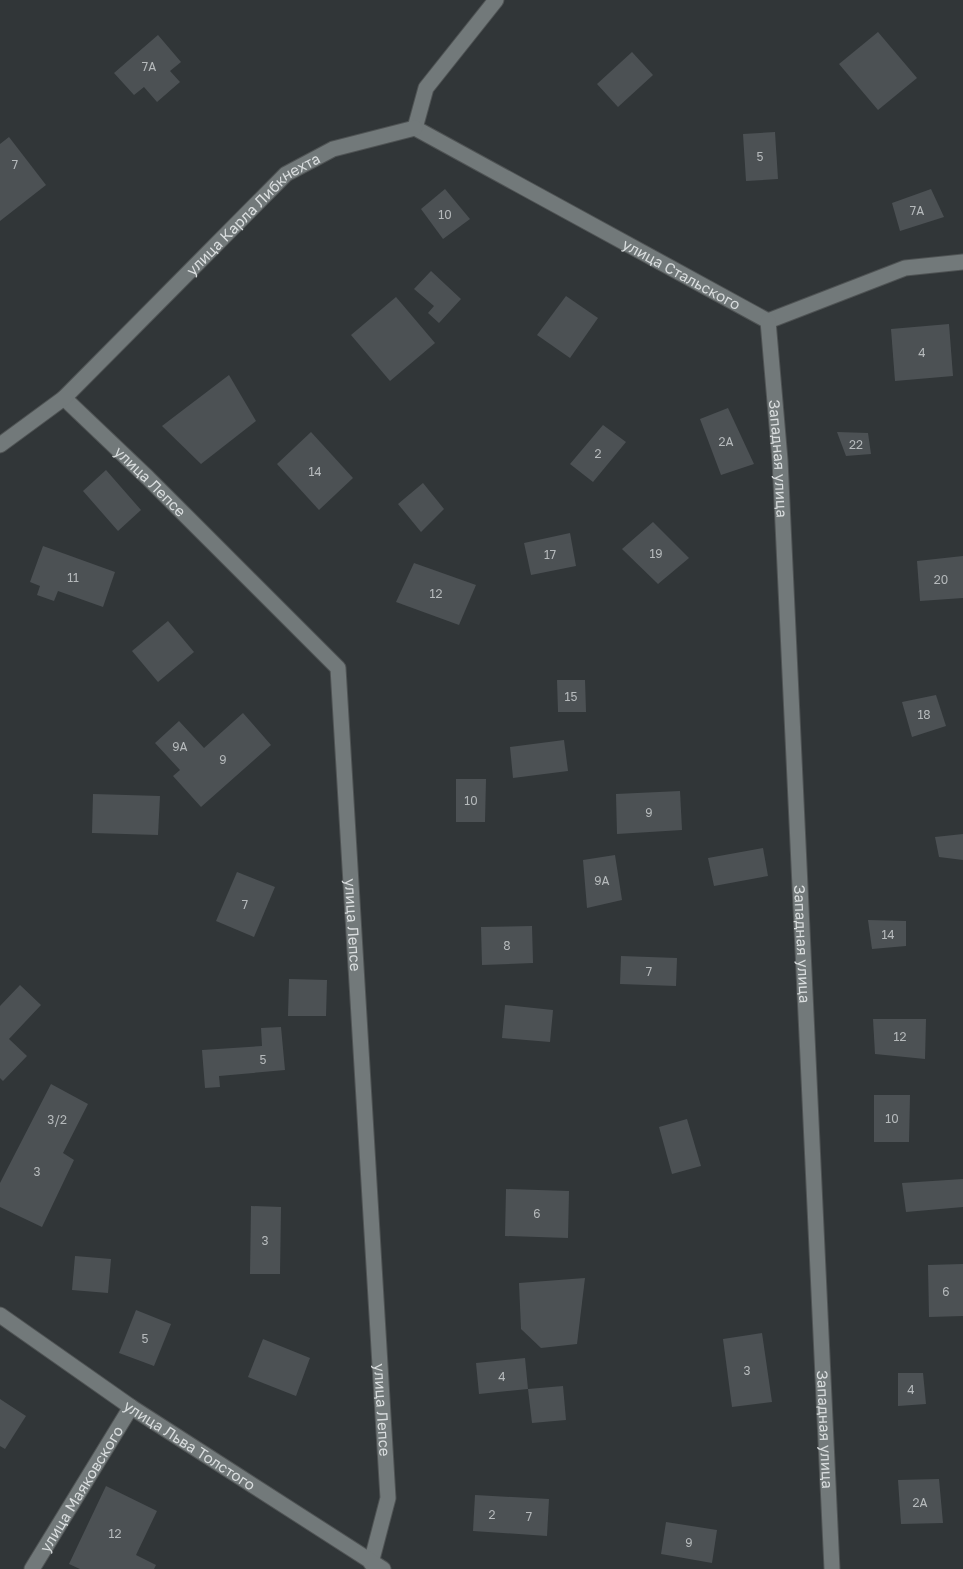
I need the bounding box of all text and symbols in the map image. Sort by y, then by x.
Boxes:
house number: 7А [142,59,156,74]
street label: улица Карла Либкнехта [182,149,323,279]
house number: 5 [757,149,764,164]
house number: 7 [12,157,18,172]
house number: 7А [910,203,924,218]
house number: 10 [438,207,452,222]
street label: улица Стальского [620,234,744,313]
house number: 4 [918,345,926,360]
street label: Западная улица [766,399,792,518]
house number: 2А [718,434,734,449]
house number: 22 [849,437,863,452]
street label: улица Лепсе [111,442,190,520]
house number: 2 [595,446,602,461]
house number: 14 [308,464,322,479]
house number: 19 [649,546,663,561]
house number: 17 [544,547,556,562]
house number: 11 [67,570,79,585]
house number: 20 [934,572,948,587]
house number: 12 [430,586,442,601]
house number: 15 [565,689,577,704]
house number: 18 [917,707,931,722]
house number: 9А [172,739,188,754]
house number: 9 [219,752,227,767]
house number: 10 [464,793,478,808]
house number: 9 [645,805,653,820]
house number: 9А [594,873,610,888]
street label: улица Лепсе [342,878,365,972]
street label: Западная улица [791,884,814,1004]
house number: 7 [242,897,248,912]
house number: 14 [881,927,895,942]
house number: 8 [503,938,511,953]
house number: 7 [646,964,652,979]
house number: 12 [894,1029,906,1044]
house number: 5 [260,1052,267,1067]
house number: 10 [885,1111,899,1126]
house number: 3/2 [47,1112,67,1127]
house number: 3 [33,1164,41,1179]
house number: 6 [533,1206,541,1221]
house number: 3 [261,1233,269,1248]
house number: 6 [942,1284,950,1299]
house number: 5 [142,1331,149,1346]
street label: улица Лепсе [371,1363,394,1457]
house number: 3 [743,1363,751,1378]
house number: 4 [498,1369,506,1384]
street label: Западная улица [814,1370,837,1489]
house number: 4 [907,1382,915,1397]
street label: улица Льва Толстого [120,1396,259,1494]
street label: улица Маяковского [36,1422,126,1555]
house number: 2А [912,1495,928,1510]
house number: 2 [489,1507,496,1522]
house number: 7 [526,1509,532,1524]
house number: 12 [109,1526,121,1541]
house number: 9 [685,1535,693,1550]

